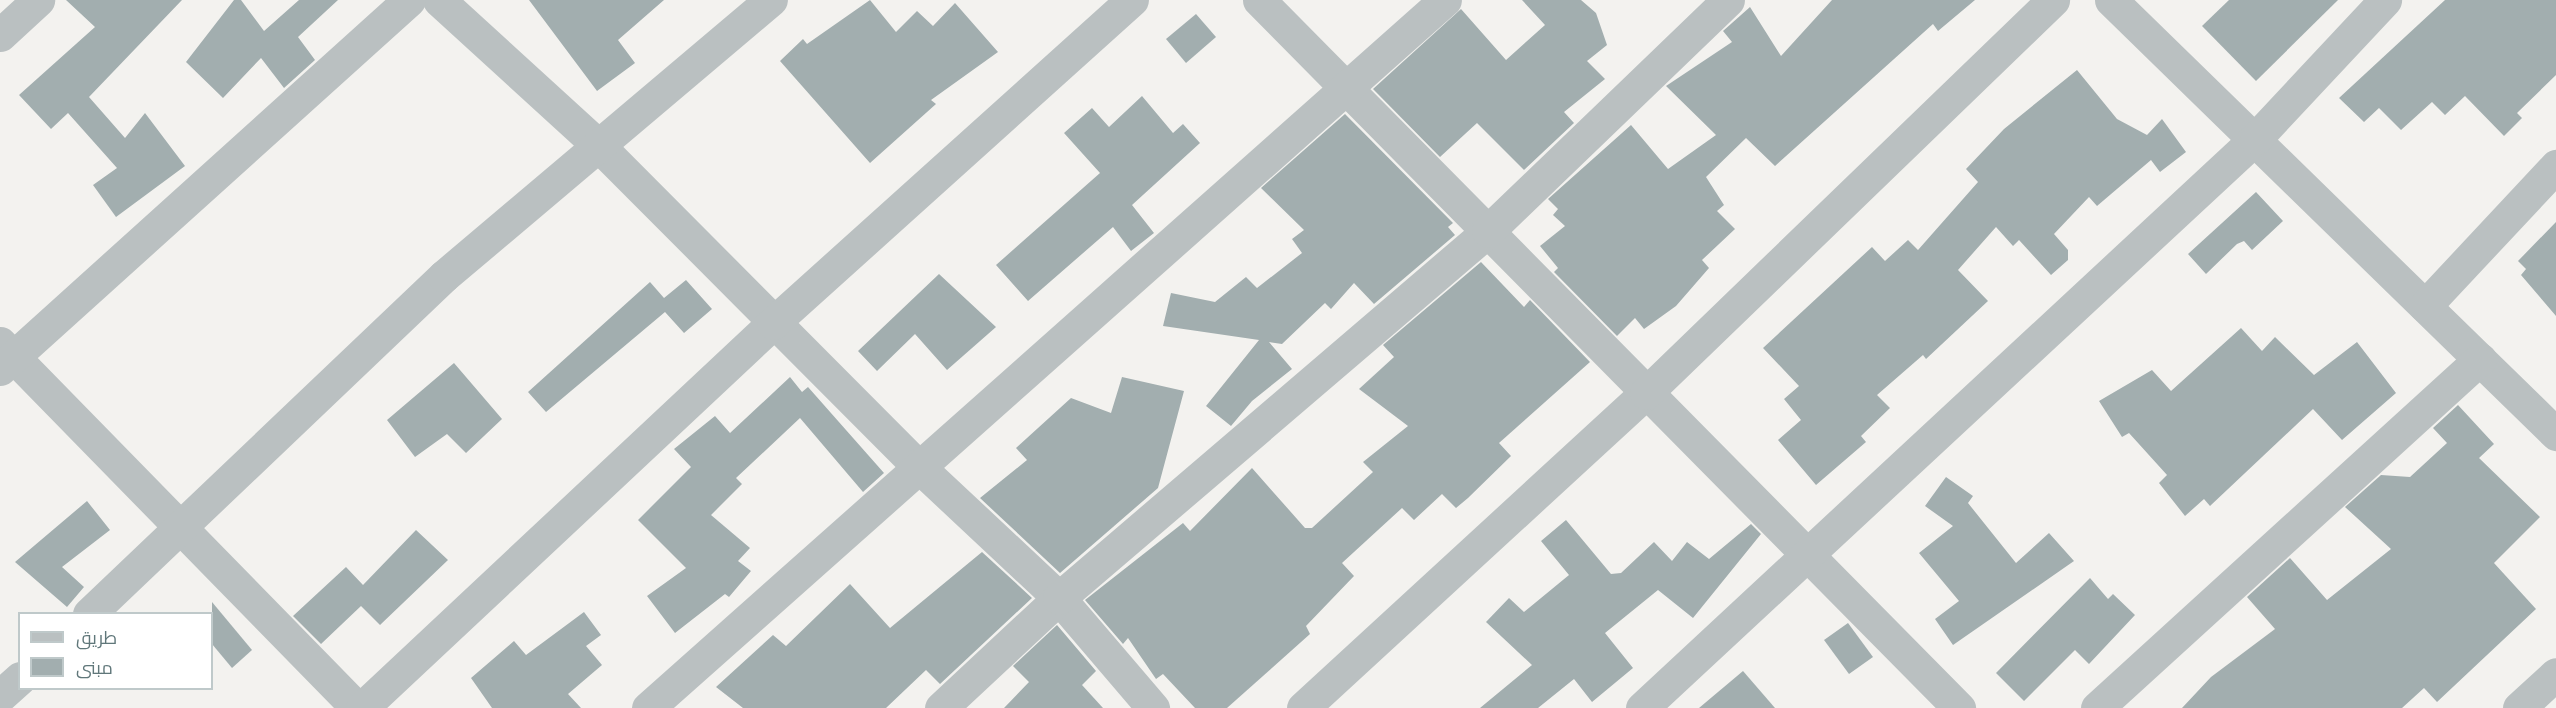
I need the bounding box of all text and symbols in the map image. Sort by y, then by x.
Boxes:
legend [18,612,213,690]
text: طريق [76,626,117,649]
text: مبنى [76,656,113,679]

